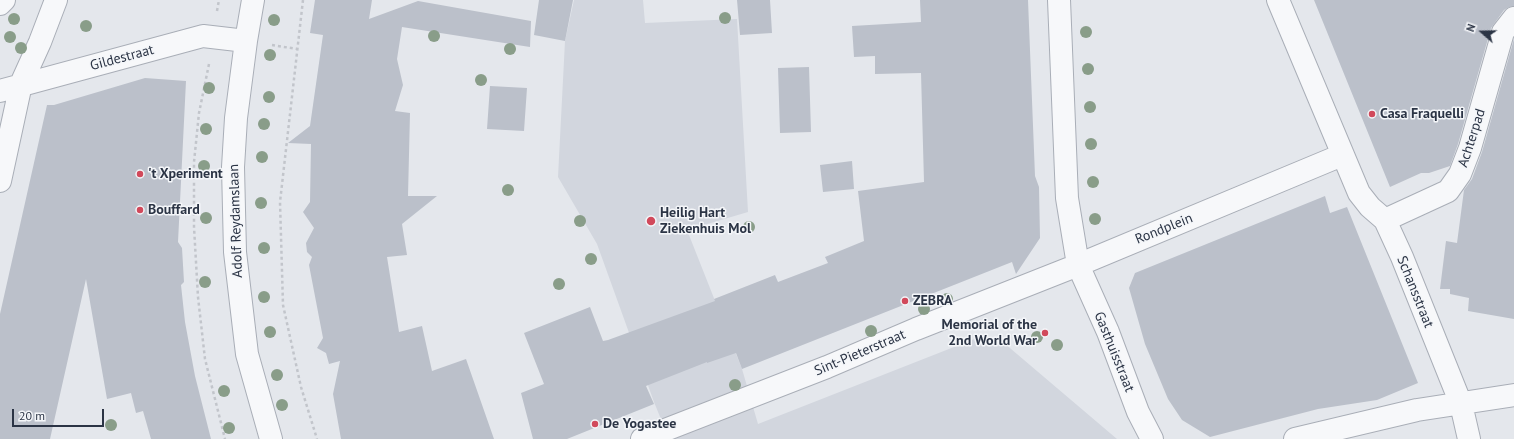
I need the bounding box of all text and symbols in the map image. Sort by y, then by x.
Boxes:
north arrow [1462,12,1502,52]
text: N [1463,22,1479,34]
street label: Gildestraat [88,41,156,75]
place label: Casa Fraquelli [1380,106,1464,122]
street label: Achterpad [1455,107,1489,169]
marker: Casa Fraquelli [1367,109,1377,119]
street label: Adolf Reydamslaan [226,164,246,278]
place label: 't Xperiment [148,166,223,182]
marker: 't Xperiment [135,169,145,179]
place label: Bouffard [148,202,200,218]
marker: Bouffard [135,205,145,215]
place label: Heilig Hart Ziekenhuis Mol [660,205,751,238]
street label: Rondplein [1133,210,1195,248]
marker: Heilig Hart Ziekenhuis Mol [645,215,657,227]
street label: Schansstraat [1393,254,1437,330]
place label: ZEBRA [913,293,953,309]
marker: ZEBRA [900,296,910,306]
street label: Gasthuisstraat [1090,309,1138,395]
place label: Memorial of the 2nd World War [942,317,1037,350]
street label: Sint-Pieterstraat [812,326,908,380]
marker: Memorial of the 2nd World War [1040,328,1050,338]
scale bar [14,401,106,427]
text: 20 m [19,408,45,423]
place label: De Yogastee [603,416,676,432]
marker: De Yogastee [590,419,600,429]

